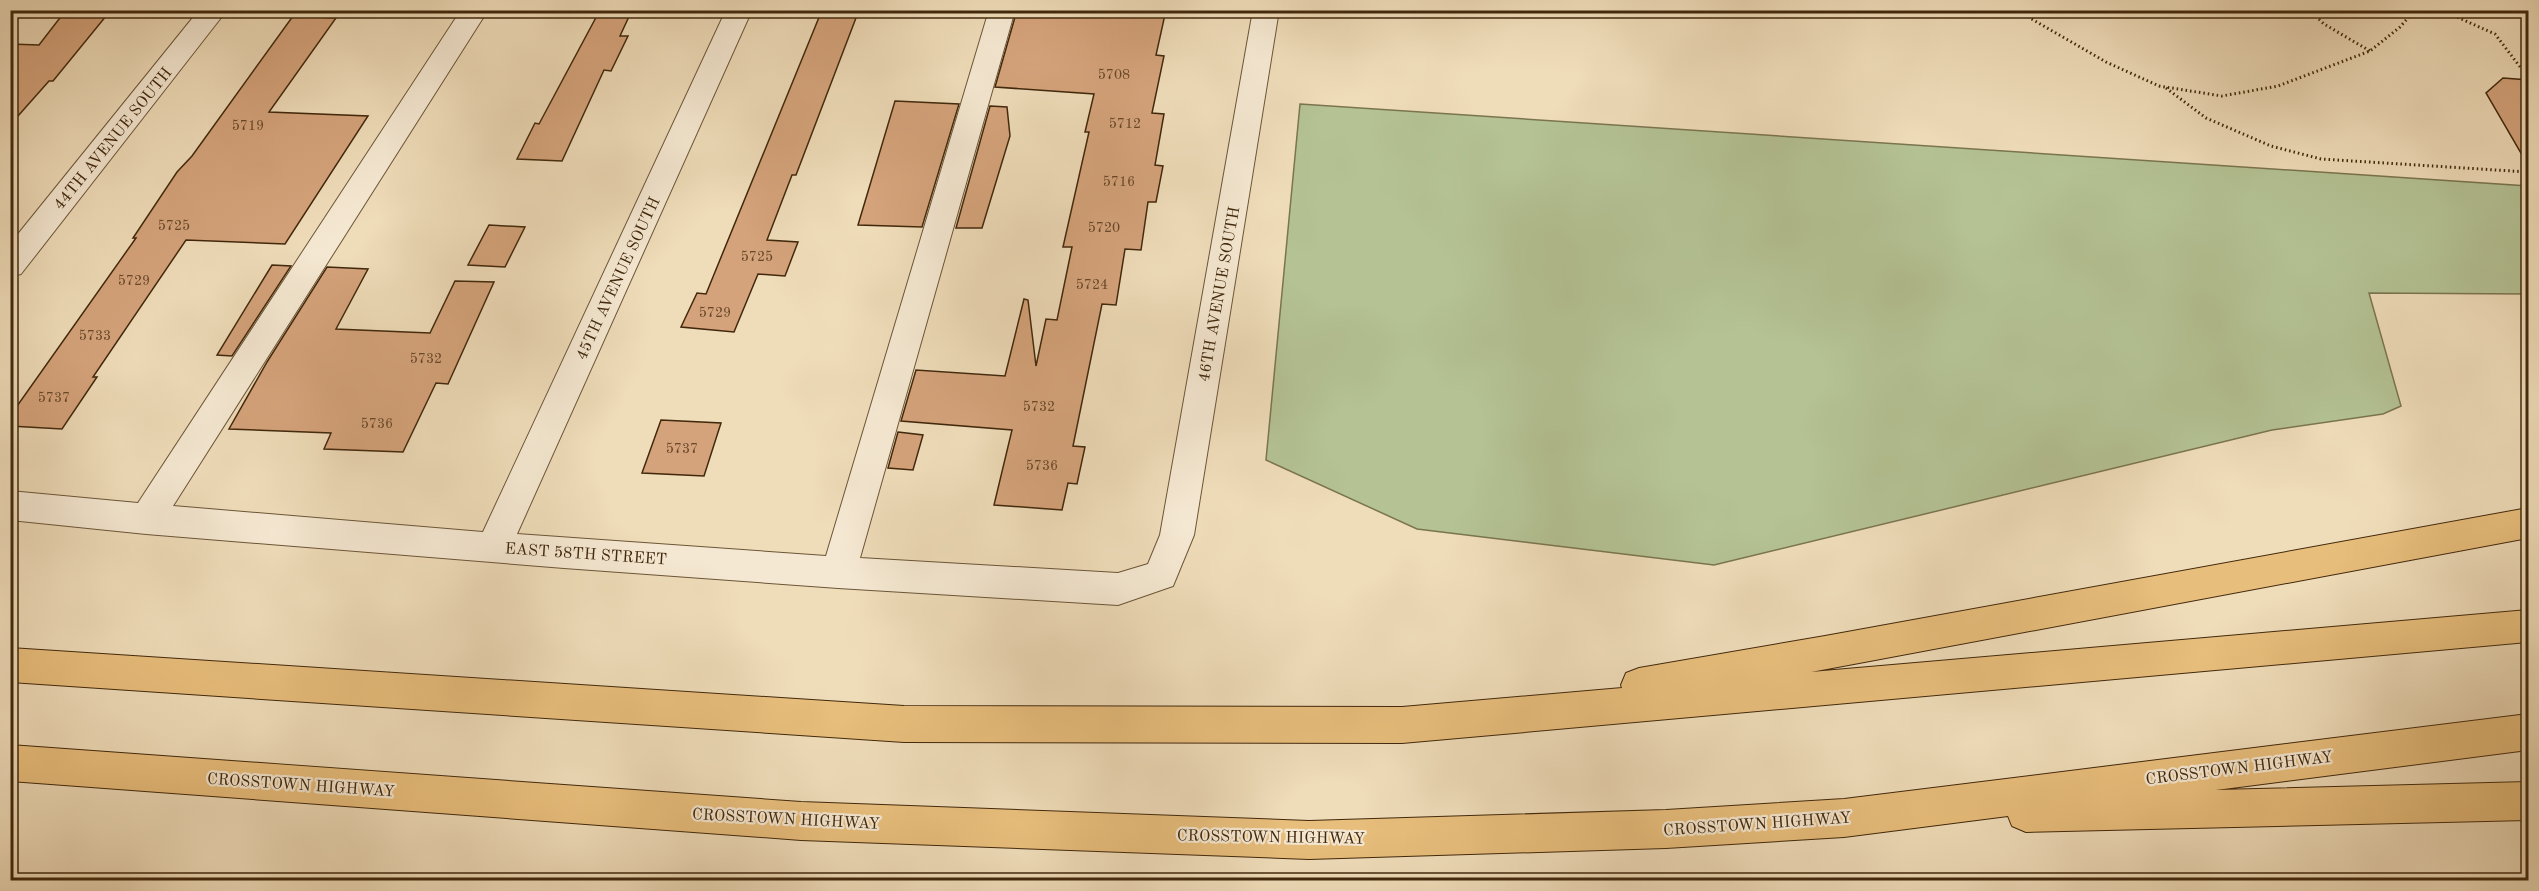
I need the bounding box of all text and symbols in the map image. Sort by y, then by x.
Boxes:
street label: 44TH AVENUE SOUTH [51,65,176,213]
house number: 5708 [1098,68,1130,82]
house number: 5712 [1109,117,1141,131]
house number: 5719 [232,119,264,133]
house number: 5716 [1103,175,1135,189]
street label: 45TH AVENUE SOUTH [574,195,664,363]
street label: 46TH AVENUE SOUTH [1197,206,1243,383]
house number: 5725 [158,219,190,233]
house number: 5720 [1088,221,1120,235]
house number: 5725 [741,250,773,264]
house number: 5729 [118,274,150,288]
house number: 5724 [1076,278,1108,292]
house number: 5729 [699,306,731,320]
house number: 5733 [79,329,111,343]
house number: 5732 [410,352,442,366]
house number: 5737 [38,391,70,405]
house number: 5732 [1023,400,1055,414]
house number: 5736 [361,417,393,431]
house number: 5737 [666,442,698,456]
house number: 5736 [1026,459,1058,473]
street label: EAST 58TH STREET [504,541,667,569]
street label: CROSSTOWN HIGHWAY [2145,750,2334,788]
street label: CROSSTOWN HIGHWAY [206,771,396,801]
street label: CROSSTOWN HIGHWAY [691,807,881,833]
street label: CROSSTOWN HIGHWAY [1663,810,1852,840]
street label: CROSSTOWN HIGHWAY [1177,828,1366,848]

